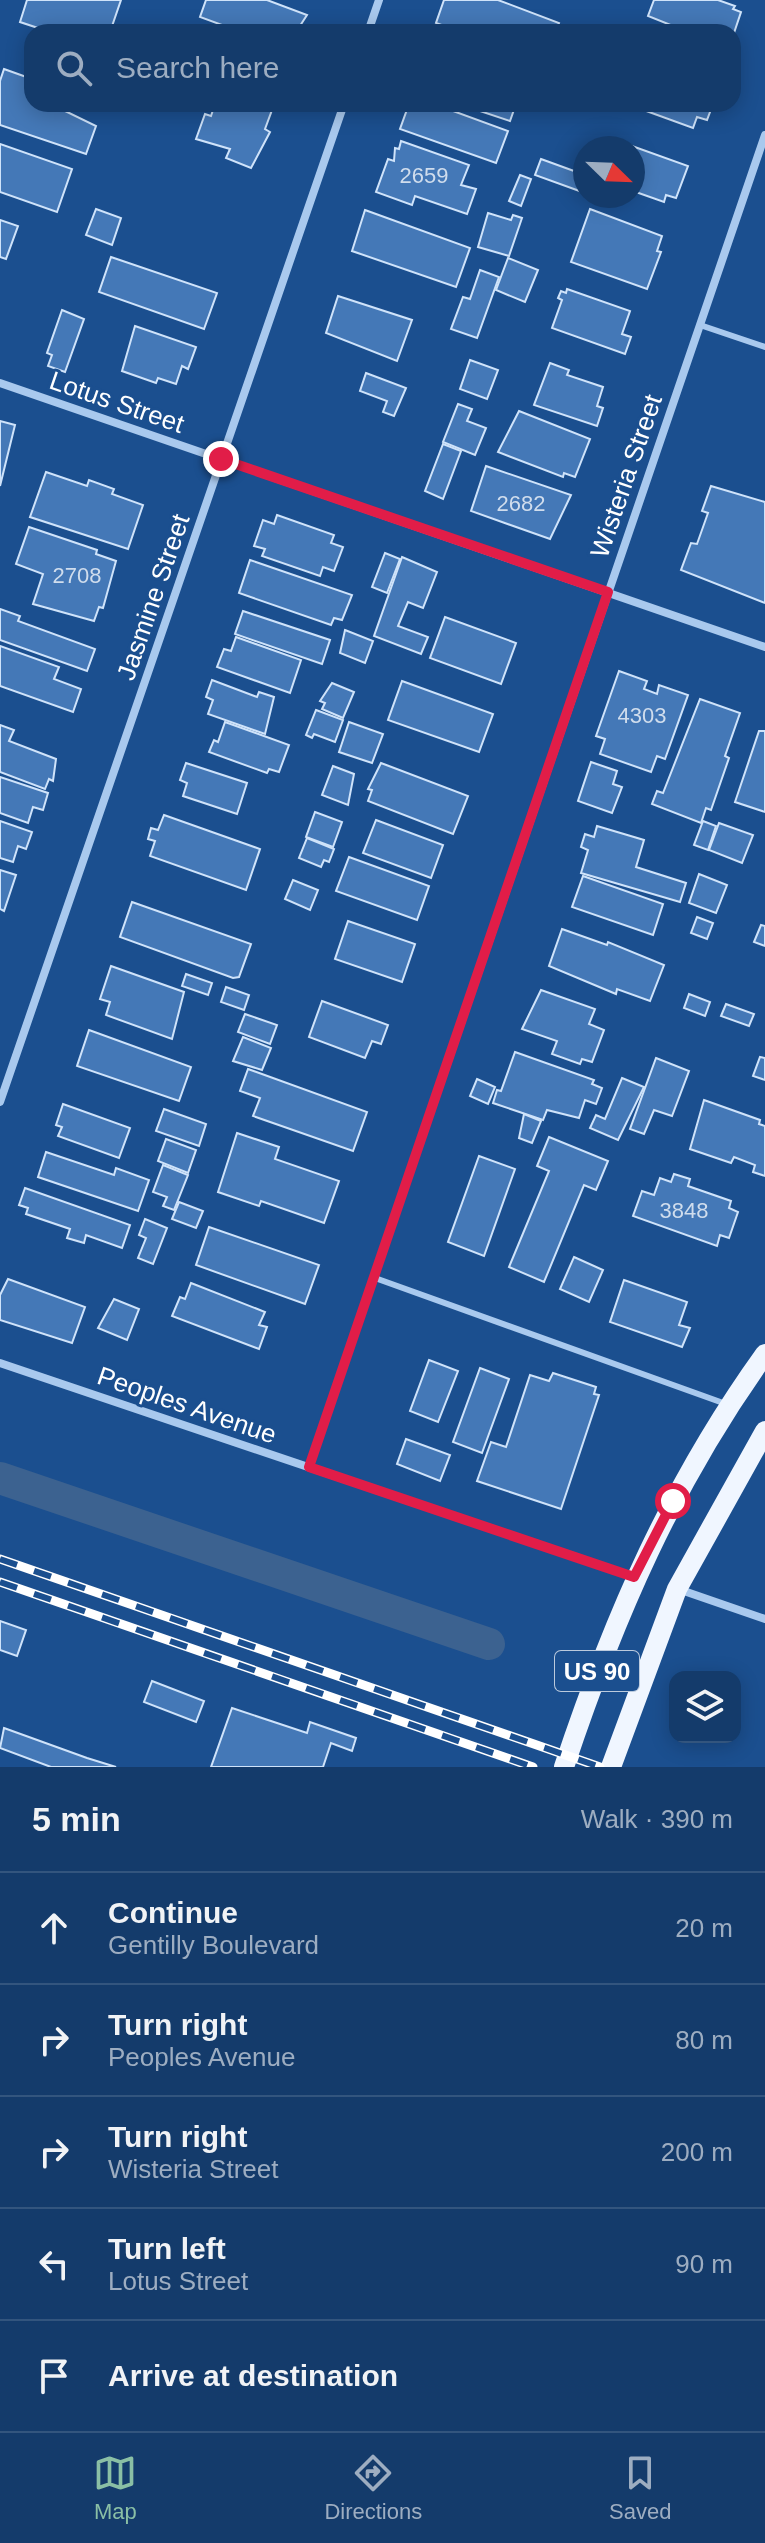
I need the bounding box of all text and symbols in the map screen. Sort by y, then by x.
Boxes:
search box [24,24,741,112]
icon: search [52,46,96,90]
text: Search here [116,51,279,84]
north arrow [573,136,645,208]
house number: 2659 [400,163,448,188]
street label: Lotus Street [46,365,189,439]
street label: Wisteria Street [584,390,668,561]
route end [203,441,239,477]
house number: 2682 [497,491,545,516]
street label: Jasmine Street [111,509,196,684]
house number: 2708 [53,563,101,588]
house number: 4303 [618,703,666,728]
house number: 3848 [660,1198,708,1223]
street label: Peoples Avenue [93,1360,281,1450]
route start [655,1483,691,1519]
road number: US 90 [555,1651,639,1691]
map controls [669,1671,741,1743]
button: layers [669,1671,741,1743]
text: 5 min [32,1800,121,1838]
text: Walk · 390 m [581,1804,733,1834]
text: Continue [108,1896,238,1929]
icon: ahead [32,1906,76,1950]
text: 20 m [675,1913,733,1943]
text: Gentilly Boulevard [108,1930,319,1960]
text: Turn right [108,2008,247,2041]
icon: right [32,2018,76,2062]
text: 80 m [675,2025,733,2055]
text: Peoples Avenue [108,2042,295,2072]
text: Turn right [108,2120,247,2153]
icon: right [32,2130,76,2174]
text: 200 m [661,2137,733,2167]
text: Wisteria Street [108,2154,279,2184]
text: Turn left [108,2232,226,2265]
icon: left [32,2242,76,2286]
text: 90 m [675,2249,733,2279]
text: Lotus Street [108,2266,248,2296]
icon: arrive [32,2354,76,2398]
text: Arrive at destination [108,2359,398,2392]
tab: Map [93,2451,137,2525]
tab: Directions [324,2451,422,2525]
tab: Saved [609,2451,672,2525]

